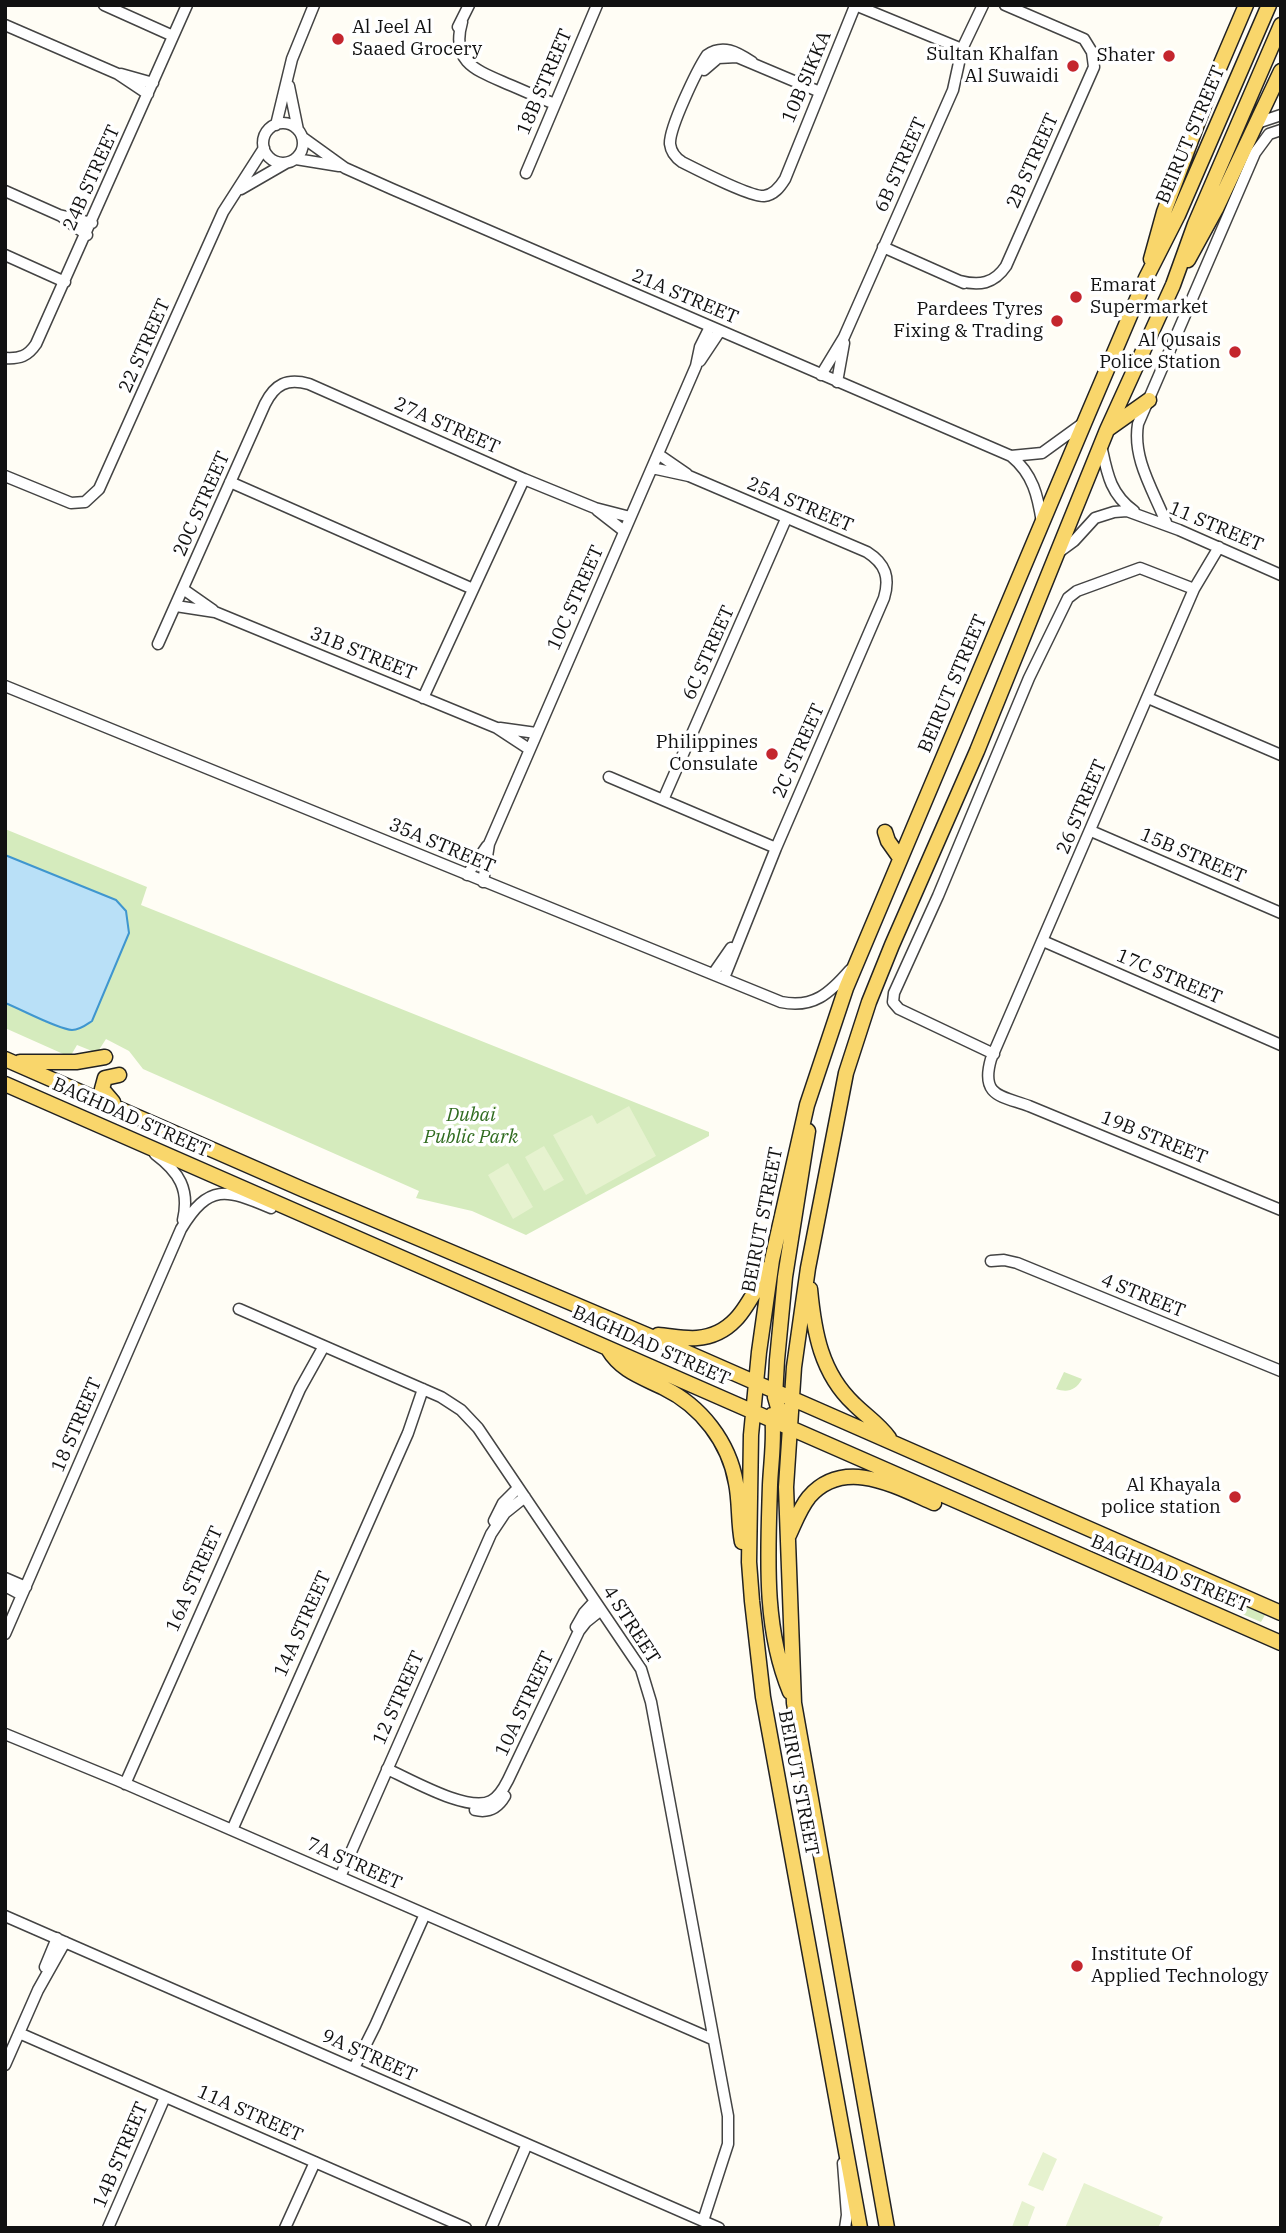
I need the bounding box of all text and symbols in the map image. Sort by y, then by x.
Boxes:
place label: Al Jeel Al Saaed Grocery [352,17,482,61]
street label: 18B STREET [512,26,578,138]
street label: 10B SIKKA [777,28,837,126]
marker: Al Jeel Al Saaed Grocery [330,31,346,47]
place label: Sultan Khalfan Al Suwaidi [926,44,1059,88]
place label: Shater [1096,45,1155,67]
marker: Shater [1161,48,1177,64]
marker: Sultan Khalfan Al Suwaidi [1065,58,1081,74]
street label: BEIRUT STREET [1152,63,1230,207]
street label: 2B STREET [1002,110,1064,212]
street label: 6B STREET [870,114,932,216]
street label: 24B STREET [59,122,125,234]
street label: 21A STREET [629,264,741,330]
place label: Emarat Supermarket [1090,275,1208,319]
marker: Emarat Supermarket [1068,289,1084,305]
street label: 22 STREET [114,296,176,396]
place label: Pardees Tyres Fixing & Trading [893,299,1043,343]
marker: Pardees Tyres Fixing & Trading [1049,313,1065,329]
place label: Al Qusais Police Station [1099,330,1221,374]
marker: Al Qusais Police Station [1227,344,1243,360]
street label: 27A STREET [391,393,503,459]
street label: 20C STREET [169,448,235,560]
street label: 25A STREET [744,472,856,538]
street label: 11 STREET [1166,497,1266,557]
street label: 10C STREET [543,542,609,654]
street label: 6C STREET [678,602,740,704]
street label: BEIRUT STREET [914,612,992,756]
street label: 31B STREET [306,622,420,686]
street label: 2C STREET [768,700,830,802]
place label: Philippines Consulate [656,732,758,776]
marker: Philippines Consulate [764,746,780,762]
street label: 26 STREET [1052,757,1112,857]
street label: 35A STREET [386,813,498,879]
street label: 15B STREET [1137,823,1249,889]
street label: 17C STREET [1113,945,1225,1009]
street label: BAGHDAD STREET [49,1073,213,1163]
park label: Dubai Public Park [424,1105,518,1149]
street label: 19B STREET [1097,1106,1211,1170]
street label: BEIRUT STREET [738,1145,788,1295]
street label: 4 STREET [1098,1269,1188,1323]
street label: BAGHDAD STREET [569,1301,733,1391]
street label: 18 STREET [47,1375,107,1475]
place label: Al Khayala police station [1101,1475,1221,1519]
marker: Al Khayala police station [1227,1489,1243,1505]
street label: 16A STREET [162,1523,228,1635]
street label: BAGHDAD STREET [1087,1530,1253,1618]
street label: 14A STREET [270,1568,336,1680]
street label: 4 STREET [597,1582,665,1668]
street label: 12 STREET [368,1648,430,1748]
street label: 10A STREET [491,1648,559,1760]
street label: BEIRUT STREET [773,1708,823,1858]
street label: 7A STREET [303,1833,405,1895]
place label: Institute Of Applied Technology [1091,1944,1268,1988]
marker: Institute Of Applied Technology [1069,1958,1085,1974]
street label: 9A STREET [318,2025,420,2087]
street label: 11A STREET [194,2081,306,2147]
street label: 14B STREET [88,2099,154,2211]

